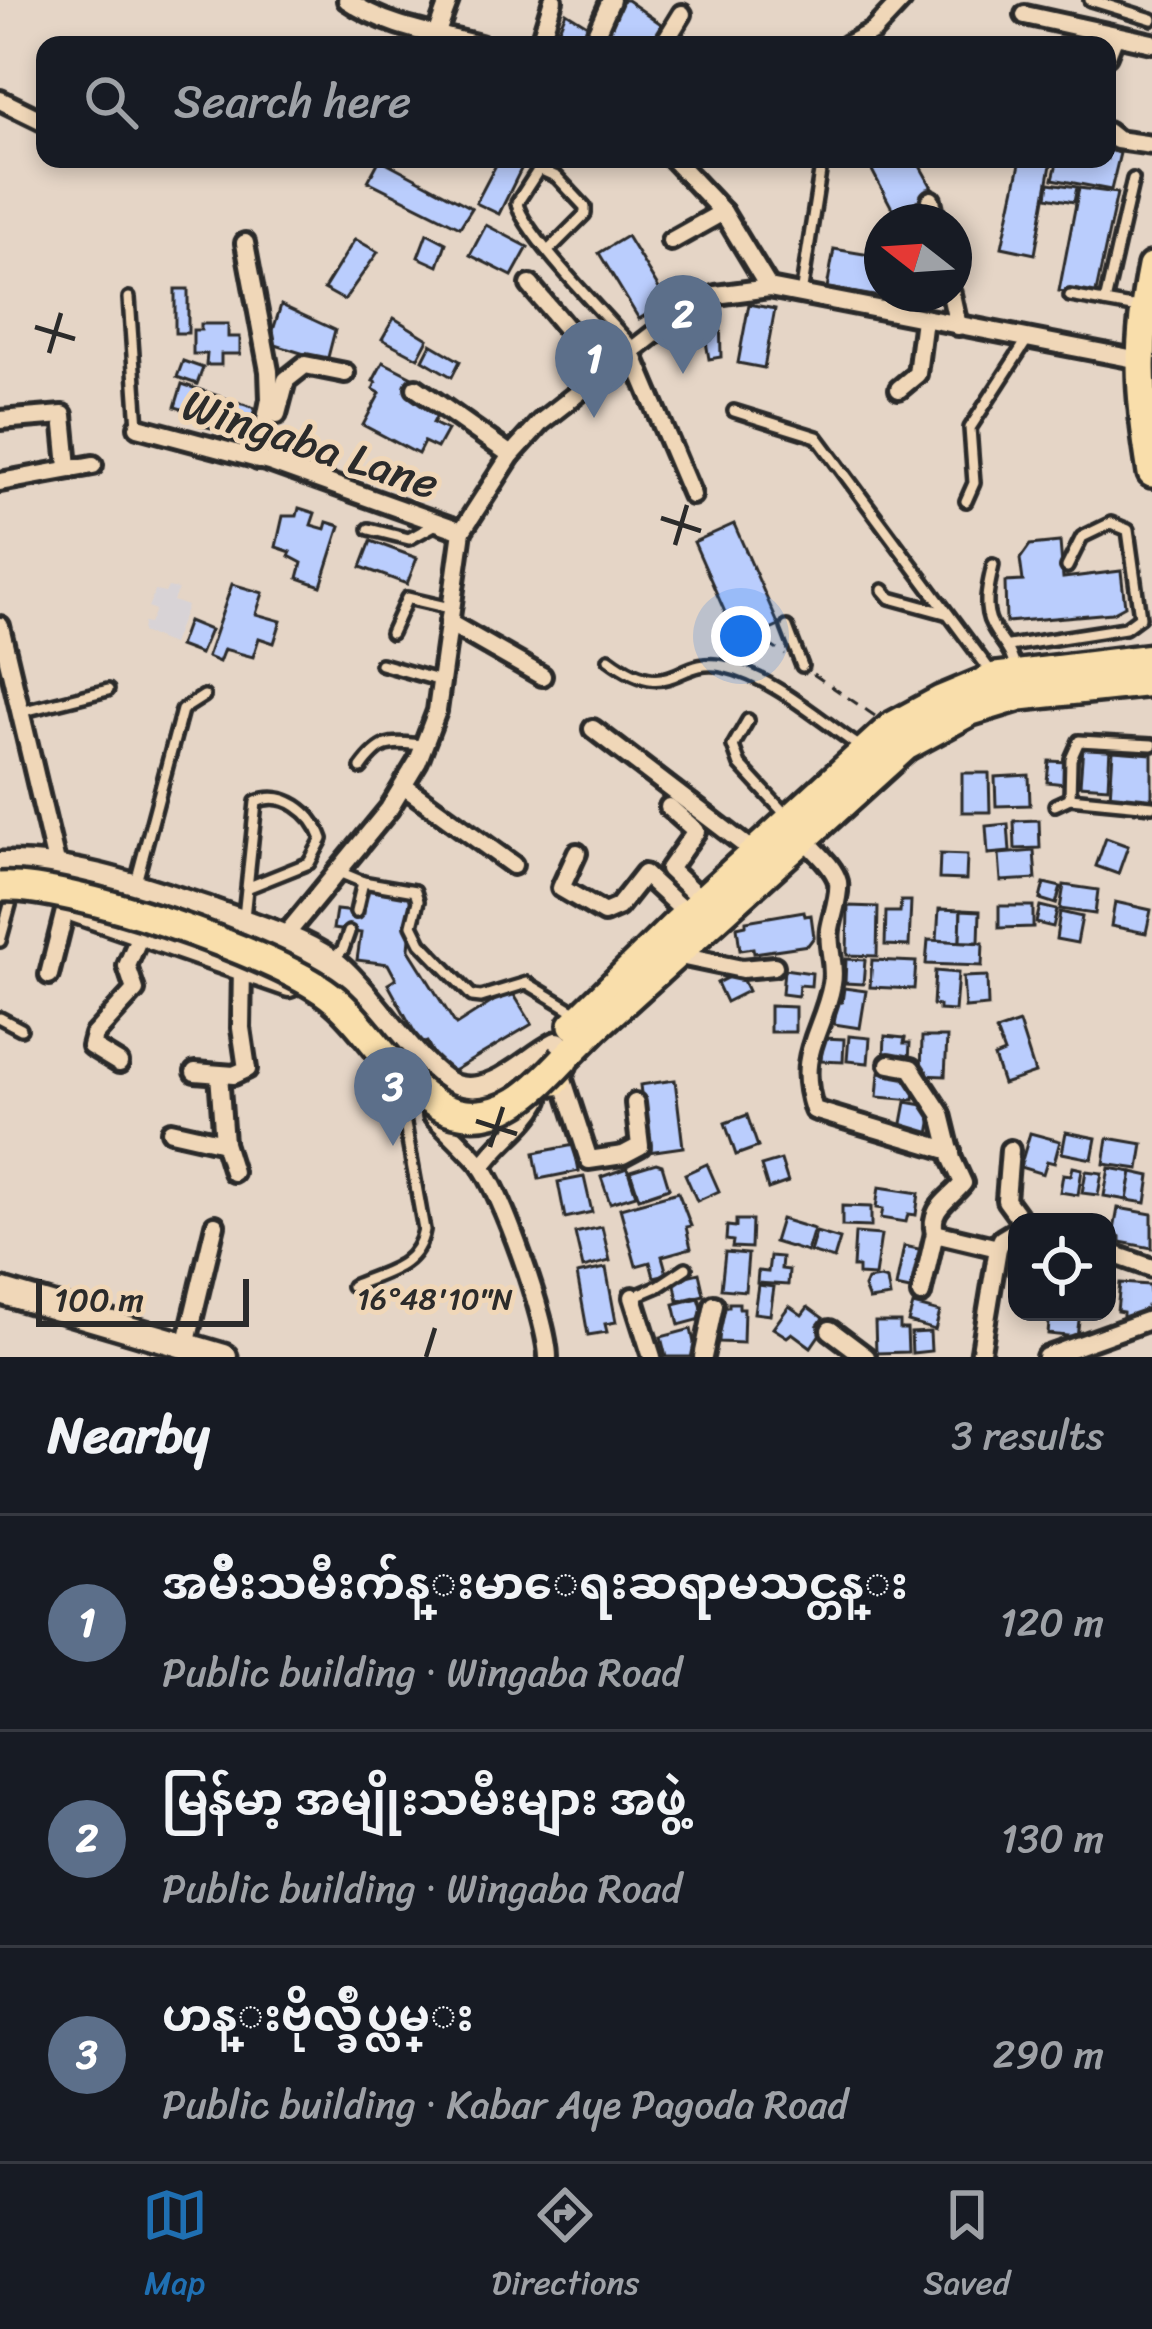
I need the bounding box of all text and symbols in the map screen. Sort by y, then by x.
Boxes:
search box [36,36,1116,168]
text: Search here [174,62,411,142]
icon: search [78,69,144,135]
north arrow [864,204,972,312]
pin: 2 [644,275,722,374]
pin: 1 [555,319,633,418]
street label: Wingaba Lane [172,365,449,523]
your location [711,606,771,666]
pin: 3 [354,1047,432,1146]
map controls [1008,1213,1116,1321]
button: locate [1008,1213,1116,1321]
text: 100 m [54,1271,144,1329]
text: 16°48'10"N [357,1272,513,1326]
scale bar [36,1273,249,1326]
text: Nearby [48,1390,209,1480]
text: 3 results [951,1401,1104,1470]
text: အမ်ိဳးသမီးက်န္းမာေရးဆရာမသင္တန္း [162,1544,908,1624]
text: 1 [79,1588,95,1657]
text: 120 m [1000,1588,1104,1657]
text: Public building · Wingaba Road [162,1638,682,1707]
text: မြန်မာ့ အမျိုးသမီးများ အဖွဲ့ [162,1760,687,1840]
text: 2 [76,1804,98,1873]
text: 130 m [1001,1804,1104,1873]
text: Public building · Wingaba Road [162,1854,682,1923]
text: ဟန္းဗိုလ္ခ်ဳပ္လမ္း [162,1976,474,2056]
text: 3 [76,2020,98,2089]
text: 290 m [993,2020,1104,2089]
text: Public building · Kabar Aye Pagoda Road [162,2070,848,2139]
tab: Map [142,2182,208,2312]
tab: Directions [492,2182,639,2312]
tab: Saved [923,2182,1010,2312]

